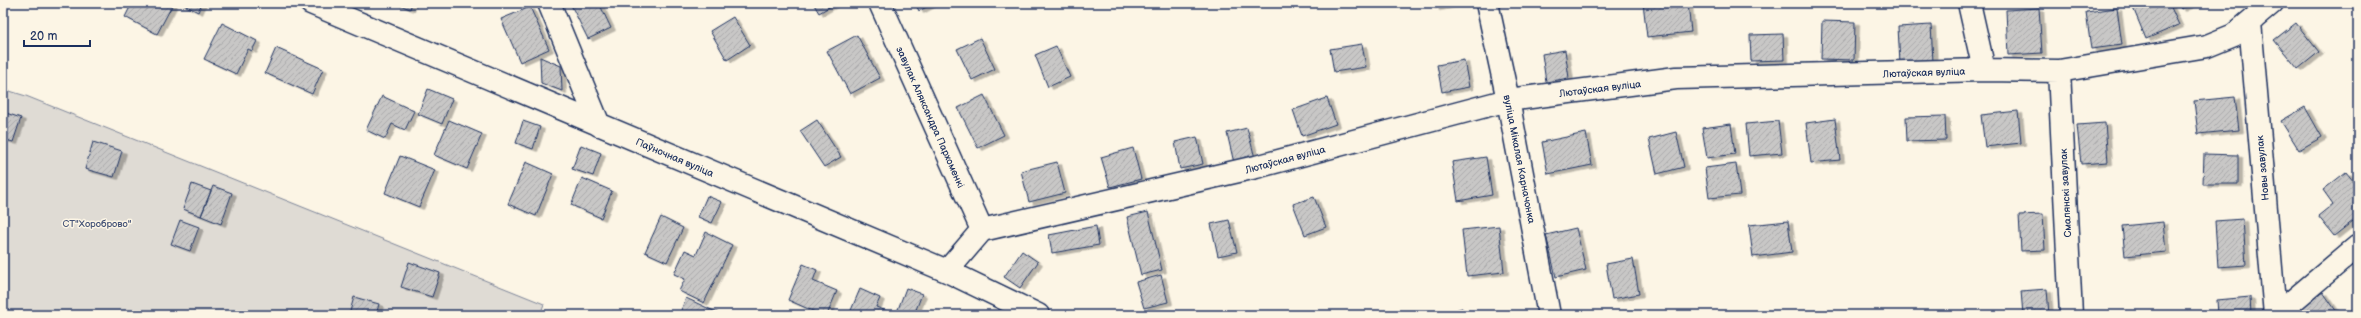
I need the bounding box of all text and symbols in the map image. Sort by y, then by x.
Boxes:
scale bar [24,22,90,48]
text: 20 m [30,29,57,44]
street label: завулак Аляксандра Пархоменкі [893,45,967,190]
street label: Лютаўская вуліца [1882,66,1966,80]
street label: Лютаўская вуліца [1557,78,1642,100]
street label: вуліца Мікалая Карначонка [1501,94,1537,225]
street label: Новы завулак [2254,134,2272,201]
street label: Паўночная вуліца [634,136,716,180]
street label: Лютаўская вуліца [1243,143,1327,177]
street label: Смалянскі завулак [2058,148,2074,238]
park label: СТ"Хороброво" [63,218,132,230]

